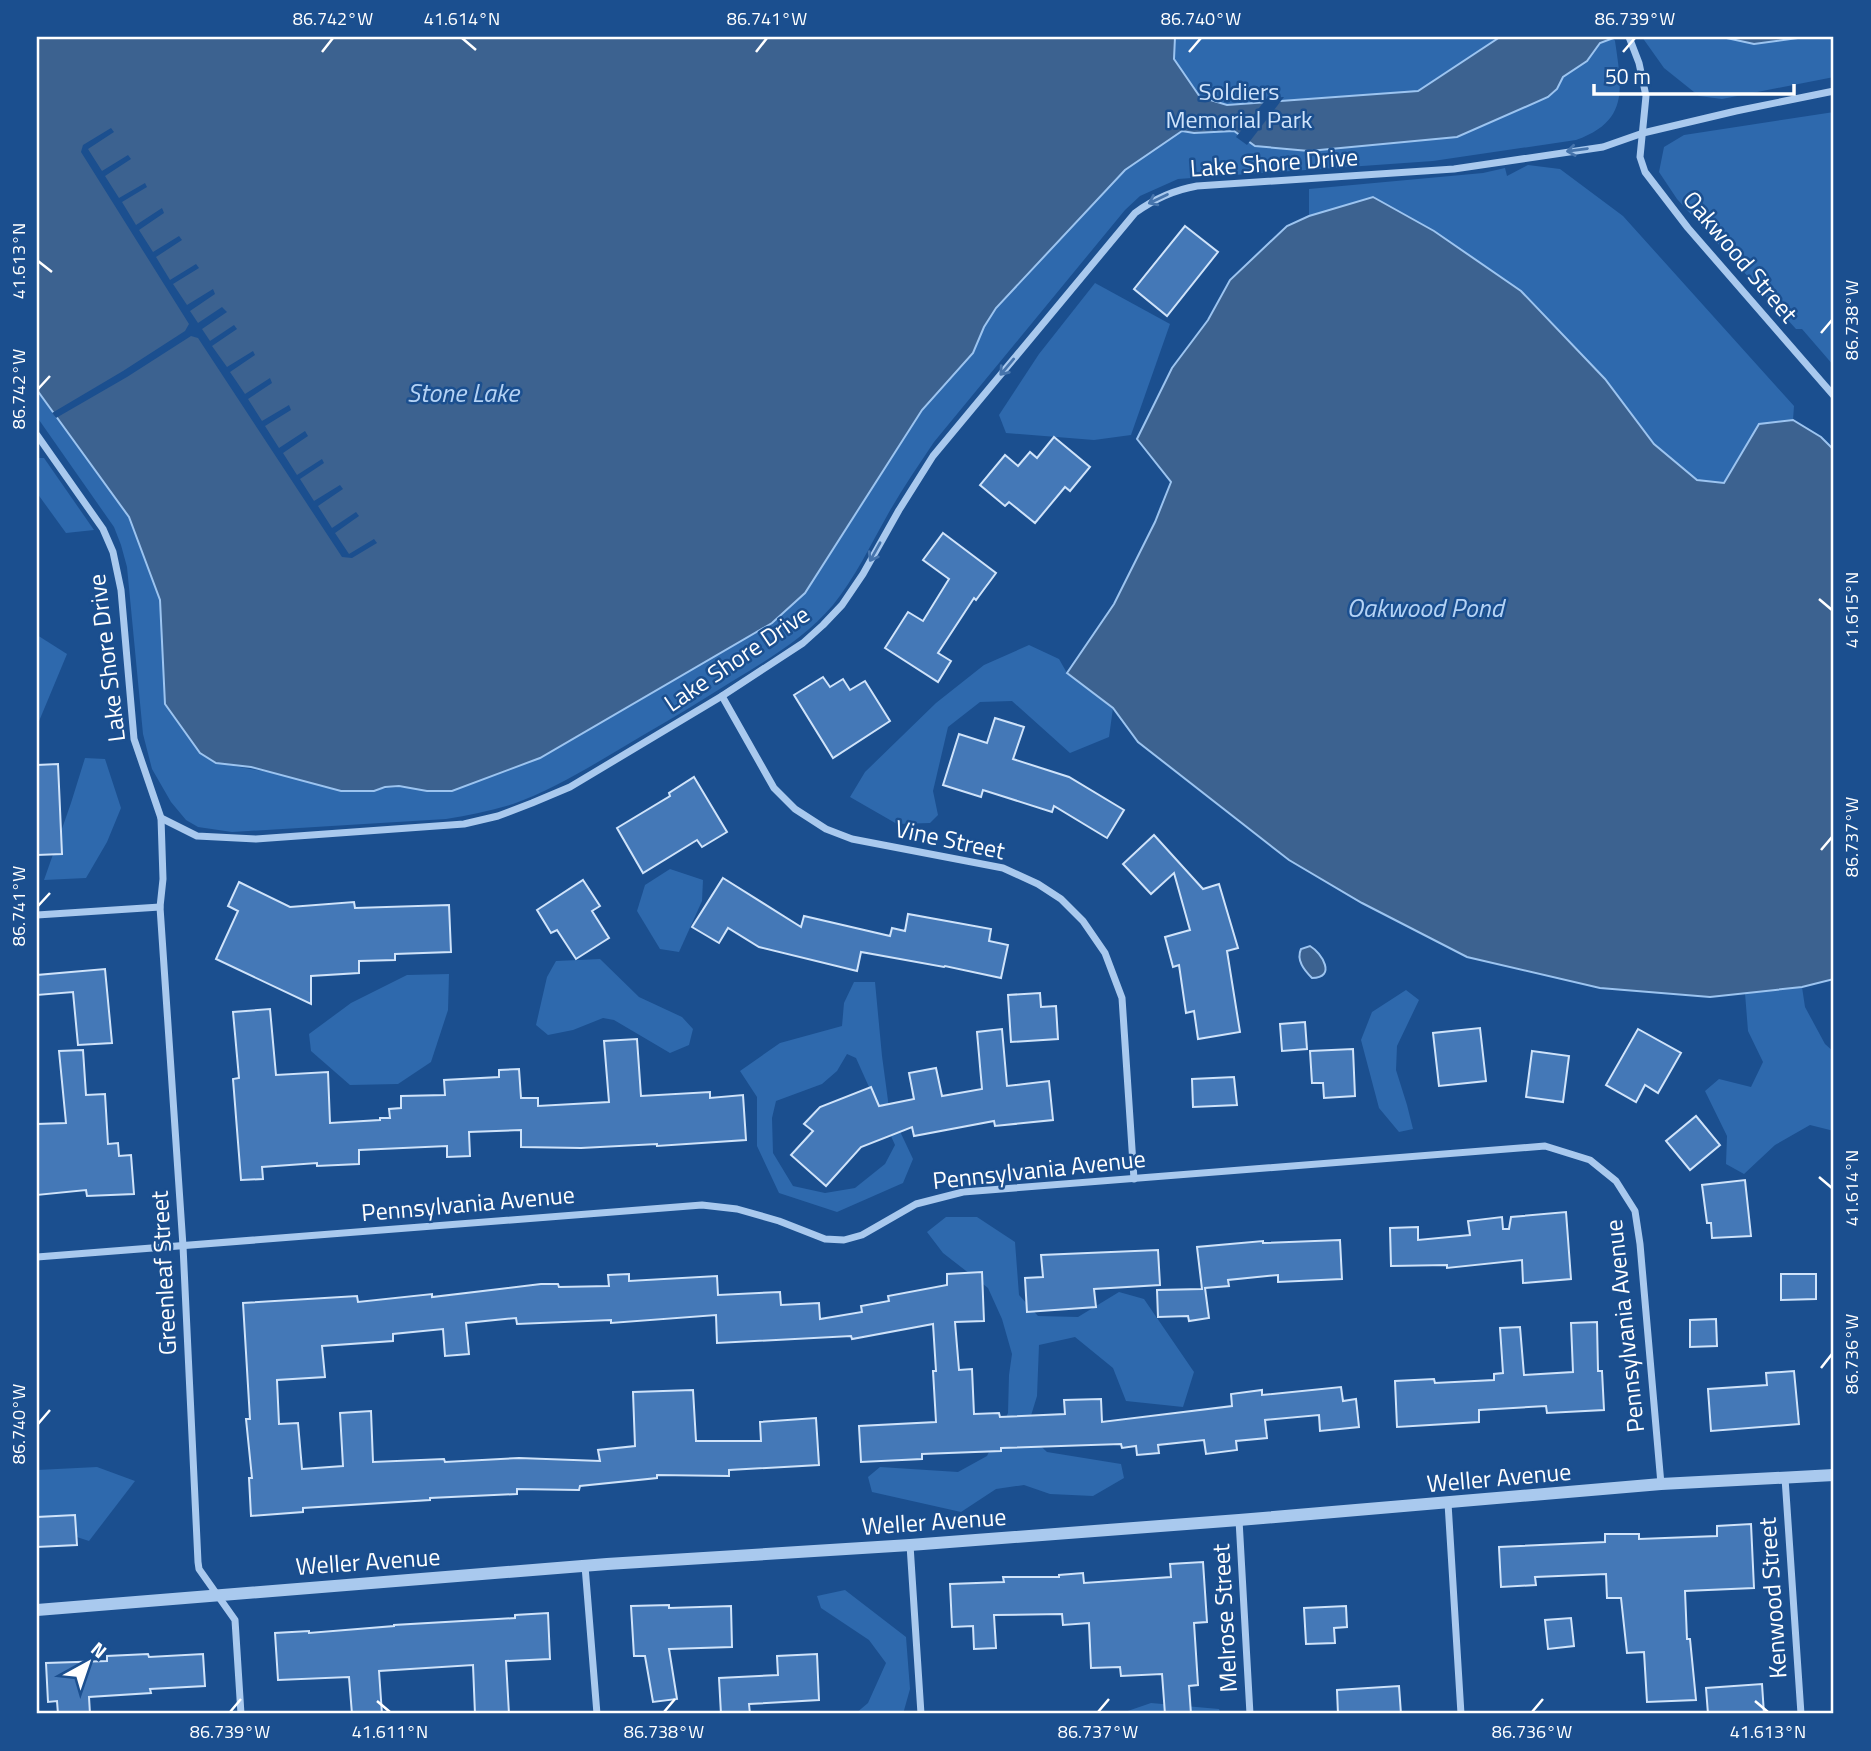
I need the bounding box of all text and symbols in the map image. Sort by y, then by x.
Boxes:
text: 86.742°W [293,5,373,32]
text: 41.614°N [424,5,500,32]
text: 86.741°W [727,5,807,32]
text: 86.740°W [1161,5,1241,32]
text: 86.739°W [1595,5,1675,32]
scale bar [1594,52,1794,96]
text: 50 m [1605,60,1651,92]
park label: Soldiers Memorial Park [1165,73,1313,137]
street label: Lake Shore Drive [1189,138,1359,186]
one-way arrow [1566,144,1589,157]
street label: Oakwood Street [1675,182,1807,331]
one-way arrow [1148,192,1169,206]
text: 41.613°N [5,223,32,299]
text: 86.738°W [1838,280,1865,360]
text: 86.742°W [5,349,32,429]
one-way arrow [999,358,1015,376]
water label: Stone Lake [407,373,521,412]
one-way arrow [868,541,882,561]
street label: Lake Shore Drive [78,572,134,744]
text: 41.615°N [1838,572,1865,648]
water label: Oakwood Pond [1346,588,1507,627]
street label: Lake Shore Drive [656,596,816,720]
text: 86.737°W [1838,797,1865,877]
street label: Vine Street [892,810,1009,868]
text: 86.741°W [5,866,32,946]
street label: Pennsylvania Avenue [931,1140,1147,1198]
text: 41.614°N [1838,1150,1865,1226]
street label: Pennsylvania Avenue [360,1176,576,1230]
street label: Greenleaf Street [141,1189,185,1356]
street label: Pennsylvania Avenue [1595,1218,1653,1434]
text: 86.736°W [1838,1314,1865,1394]
text: 86.740°W [5,1384,32,1464]
street label: Weller Avenue [1425,1453,1573,1501]
street label: Weller Avenue [860,1498,1007,1544]
street label: Kenwood Street [1748,1516,1796,1680]
street label: Weller Avenue [294,1538,441,1584]
street label: Melrose Street [1202,1542,1246,1693]
north arrow [52,1628,122,1698]
text: N [85,1634,114,1665]
text: 86.739°W [190,1718,270,1745]
text: 41.611°N [352,1718,428,1745]
text: 86.738°W [624,1718,704,1745]
text: 86.737°W [1058,1718,1138,1745]
text: 86.736°W [1492,1718,1572,1745]
text: 41.613°N [1730,1718,1806,1745]

